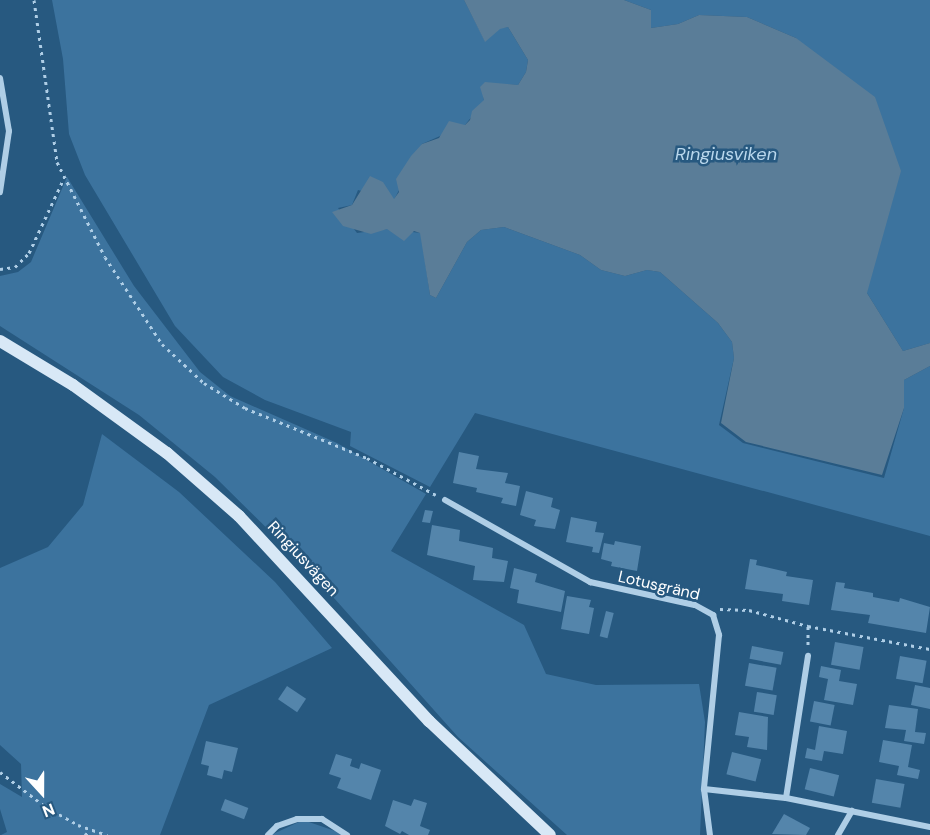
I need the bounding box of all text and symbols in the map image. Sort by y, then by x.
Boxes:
water label: Ringiusviken [675,143,777,165]
street label: Ringiusvägen [263,517,343,601]
street label: Lotusgränd [616,567,702,605]
north arrow [12,763,72,823]
text: N [39,798,58,822]

